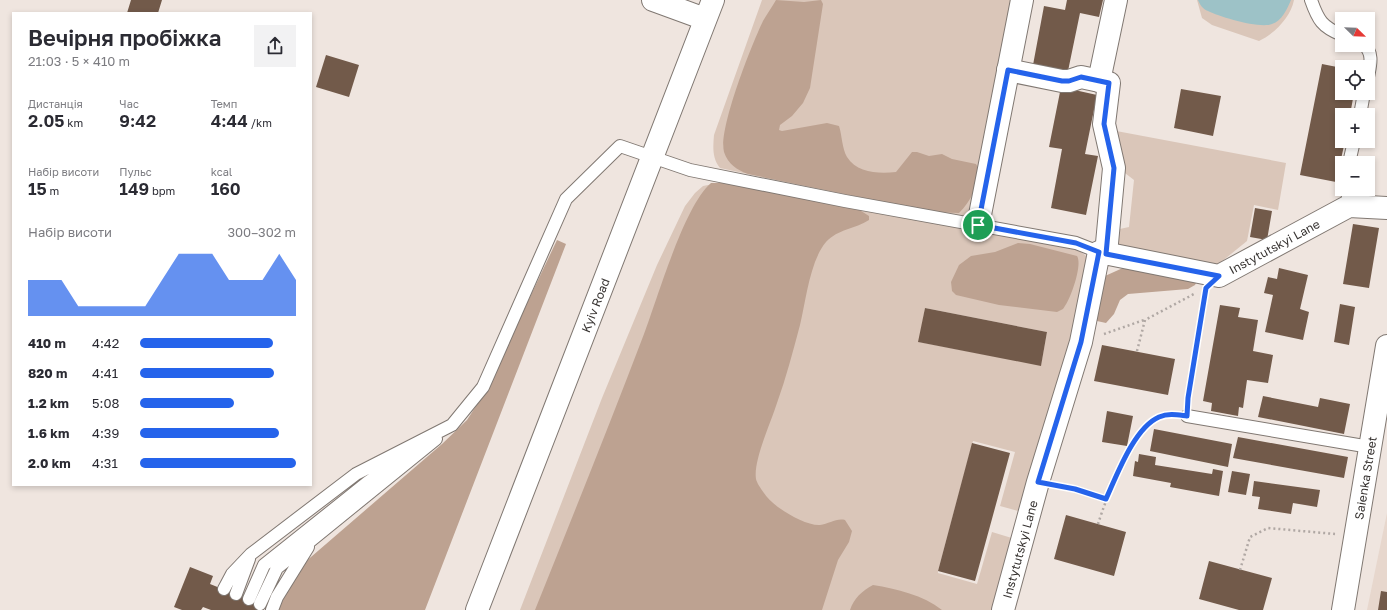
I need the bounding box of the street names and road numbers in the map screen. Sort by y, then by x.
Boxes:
street label: Instytutskyi Lane [1226,216,1322,277]
street label: Kyiv Road [578,276,612,334]
street label: Saienka Street [1351,435,1379,521]
street label: Instytutskyi Lane [999,499,1040,600]

